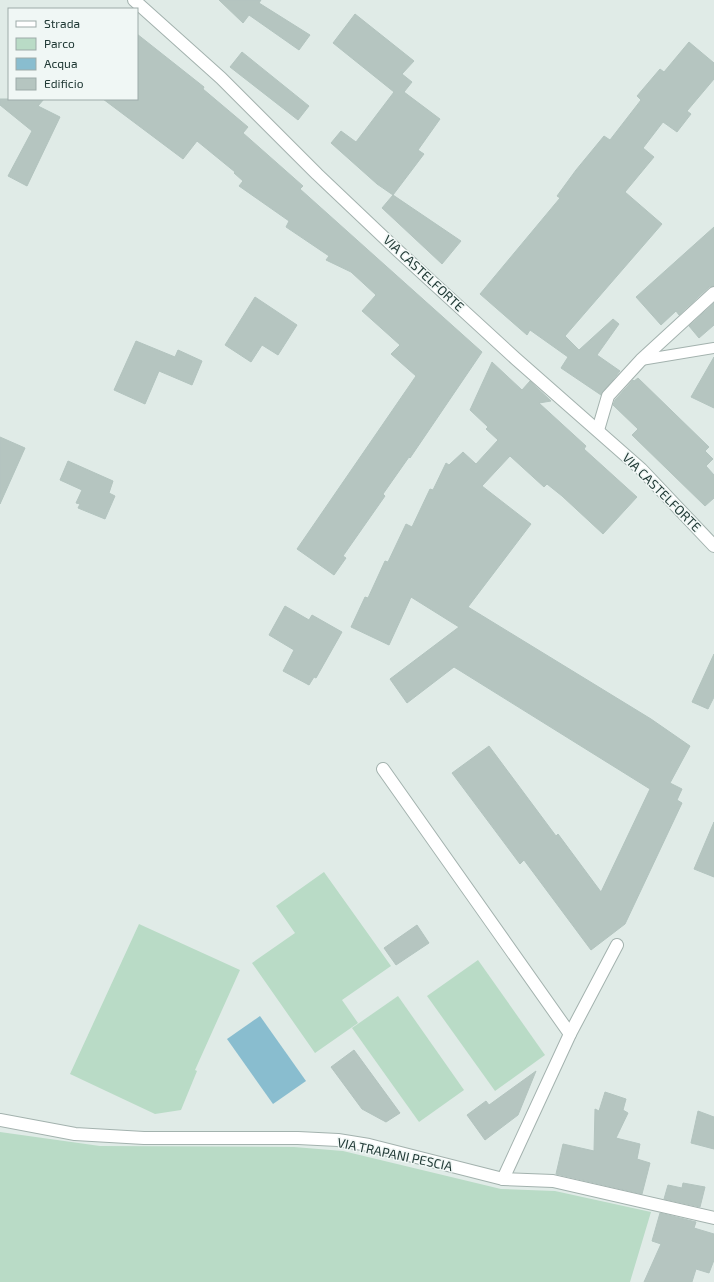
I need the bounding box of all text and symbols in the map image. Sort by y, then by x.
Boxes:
legend [8,8,138,100]
text: Strada [44,16,80,30]
text: Parco [44,36,75,50]
text: Acqua [44,56,78,70]
text: Edificio [44,76,84,90]
street label: VIA CASTELFORTE [380,231,468,315]
street label: VIA CASTELFORTE [619,449,705,535]
street label: VIA TRAPANI PESCIA [336,1134,454,1174]

